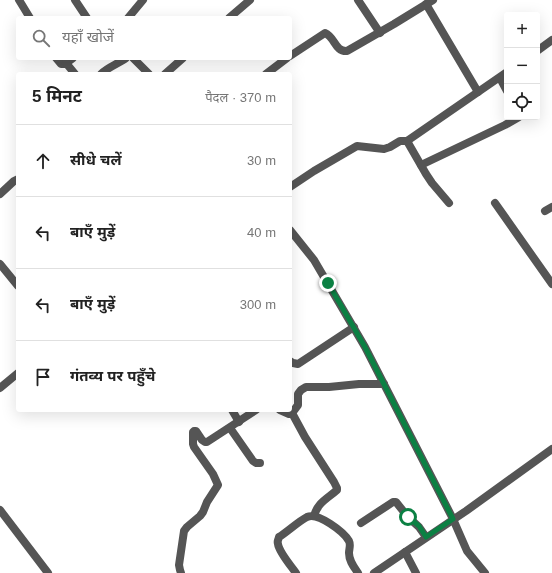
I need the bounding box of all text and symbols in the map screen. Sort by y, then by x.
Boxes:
map controls [504,12,540,120]
button: + [504,12,540,48]
search box [16,16,292,60]
icon: search [30,27,52,49]
text: यहाँ खोजें [62,28,114,45]
button: − [504,48,540,84]
button: locate [504,84,540,120]
text: 5 मिनट [32,87,82,106]
text: पैदल · 370 m [205,90,276,105]
icon: ahead [32,150,54,172]
text: सीधे चलें [70,151,121,168]
text: 30 m [247,153,276,168]
icon: left [32,222,54,244]
text: बाएँ मुड़ें [70,223,115,240]
text: 40 m [247,225,276,240]
route end [319,274,337,292]
icon: left [32,294,54,316]
text: बाएँ मुड़ें [70,295,115,312]
text: 300 m [240,297,276,312]
icon: arrive [32,366,54,388]
text: गंतव्य पर पहुँचे [70,367,155,384]
route start [399,508,417,526]

